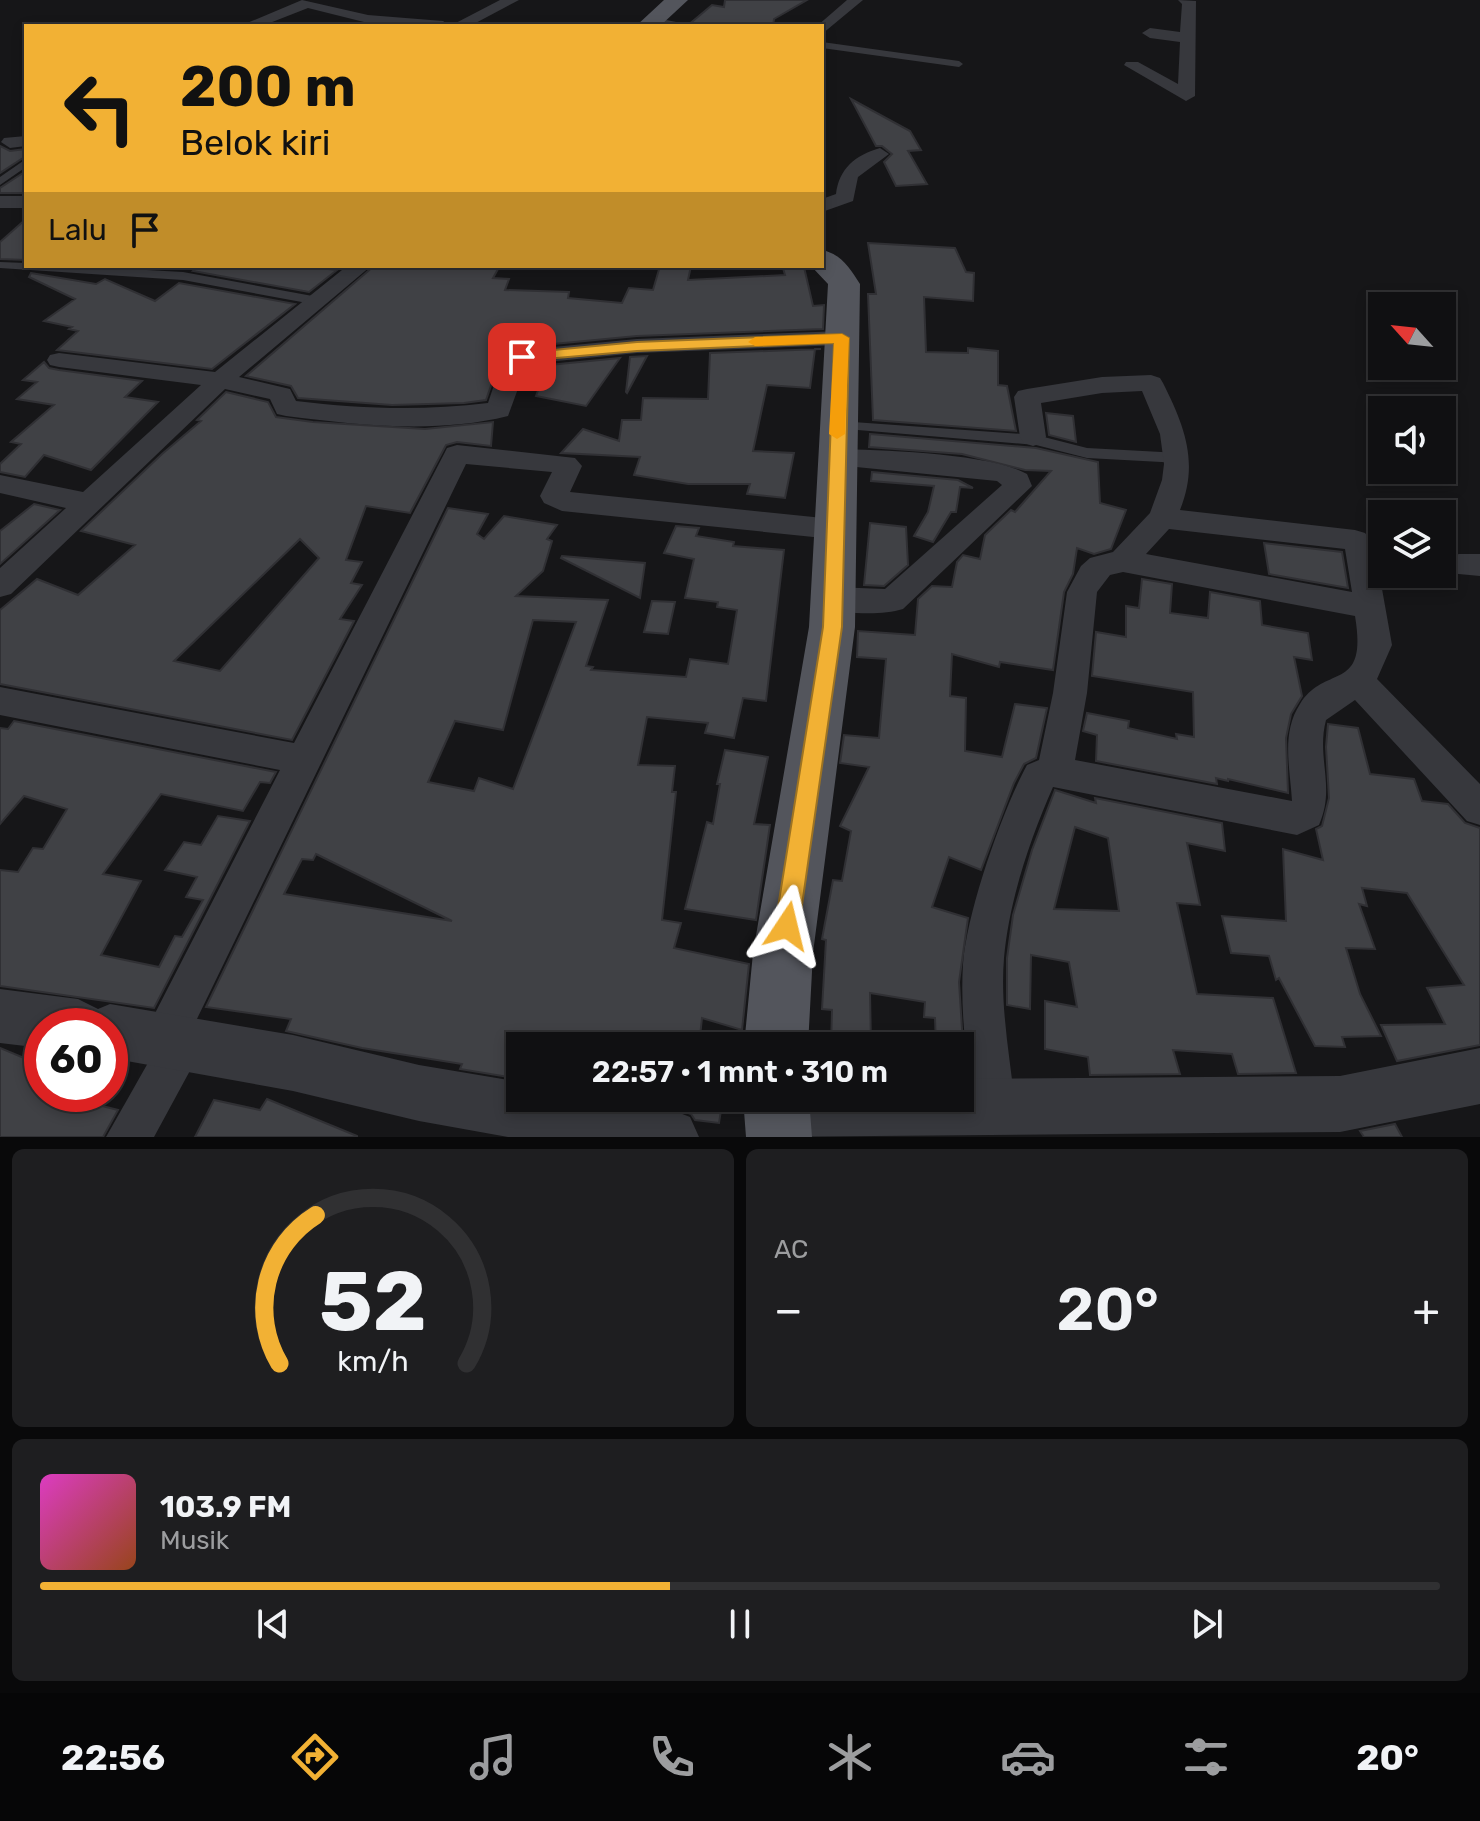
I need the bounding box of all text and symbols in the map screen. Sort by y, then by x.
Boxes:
text: 200 m [180,54,356,120]
icon: left [48,56,152,160]
text: Belok kiri [180,121,330,164]
icon: arrive [123,208,167,252]
text: Lalu [48,212,107,248]
north arrow [1368,292,1456,380]
map controls [1368,292,1456,588]
pin [488,323,556,391]
icon: arrive [500,335,544,379]
button: sound [1368,396,1456,484]
button: layers [1368,500,1456,588]
position arrow [745,884,829,968]
speed limit sign: 60 [24,1008,128,1112]
text: 22:57 · 1 mnt · 310 m [592,1054,888,1090]
text: AC [774,1234,808,1265]
text: 52 [319,1252,427,1351]
text: 20° [1056,1274,1159,1345]
text: − [774,1284,803,1336]
text: + [1413,1284,1440,1336]
text: km/h [337,1344,409,1378]
text: 103.9 FM [160,1489,291,1525]
text: Musik [160,1525,229,1556]
icon: previous [251,1602,295,1646]
icon: pause [718,1602,762,1646]
icon: next [1185,1602,1229,1646]
icon: directions [287,1729,343,1785]
icon: music [465,1729,521,1785]
icon: phone [644,1729,700,1785]
icon: climate [822,1729,878,1785]
icon: car [1000,1729,1056,1785]
icon: filters [1178,1729,1234,1785]
text: 22:56 [61,1736,165,1779]
text: 20° [1356,1736,1419,1779]

